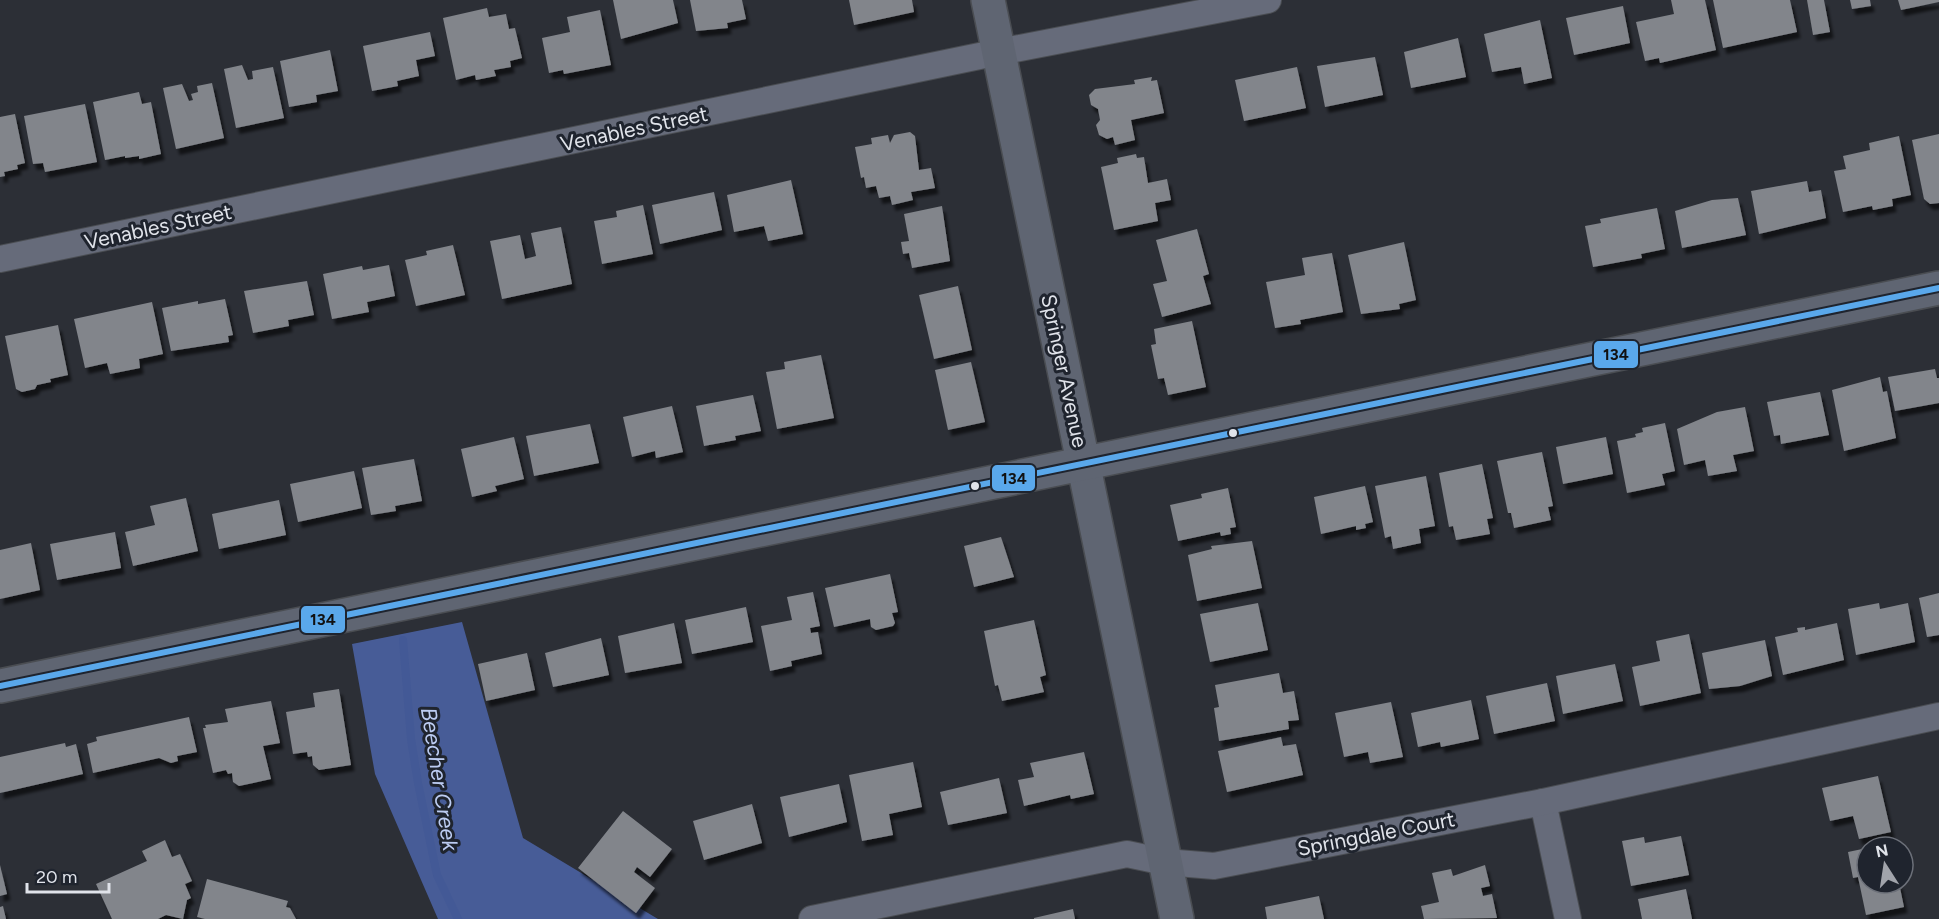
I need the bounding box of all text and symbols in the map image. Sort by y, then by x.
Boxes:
street label: Venables Street [558,101,710,156]
street label: Venables Street [82,199,234,254]
street label: Springer Avenue [1036,292,1093,450]
line badge: 134 [1593,340,1639,369]
text: 134 [1603,345,1629,364]
unlabelled marker [1227,427,1239,439]
line badge: 134 [991,464,1036,492]
text: 134 [1001,469,1027,488]
unlabelled marker [969,480,981,492]
line badge: 134 [300,605,346,634]
text: 134 [310,610,336,629]
water label: Beecher Creek [415,705,464,854]
street label: Springdale Court [1295,806,1457,861]
north arrow [1855,835,1915,895]
text: N [1874,840,1890,861]
scale bar [27,856,110,894]
text: 20 m [36,866,77,888]

